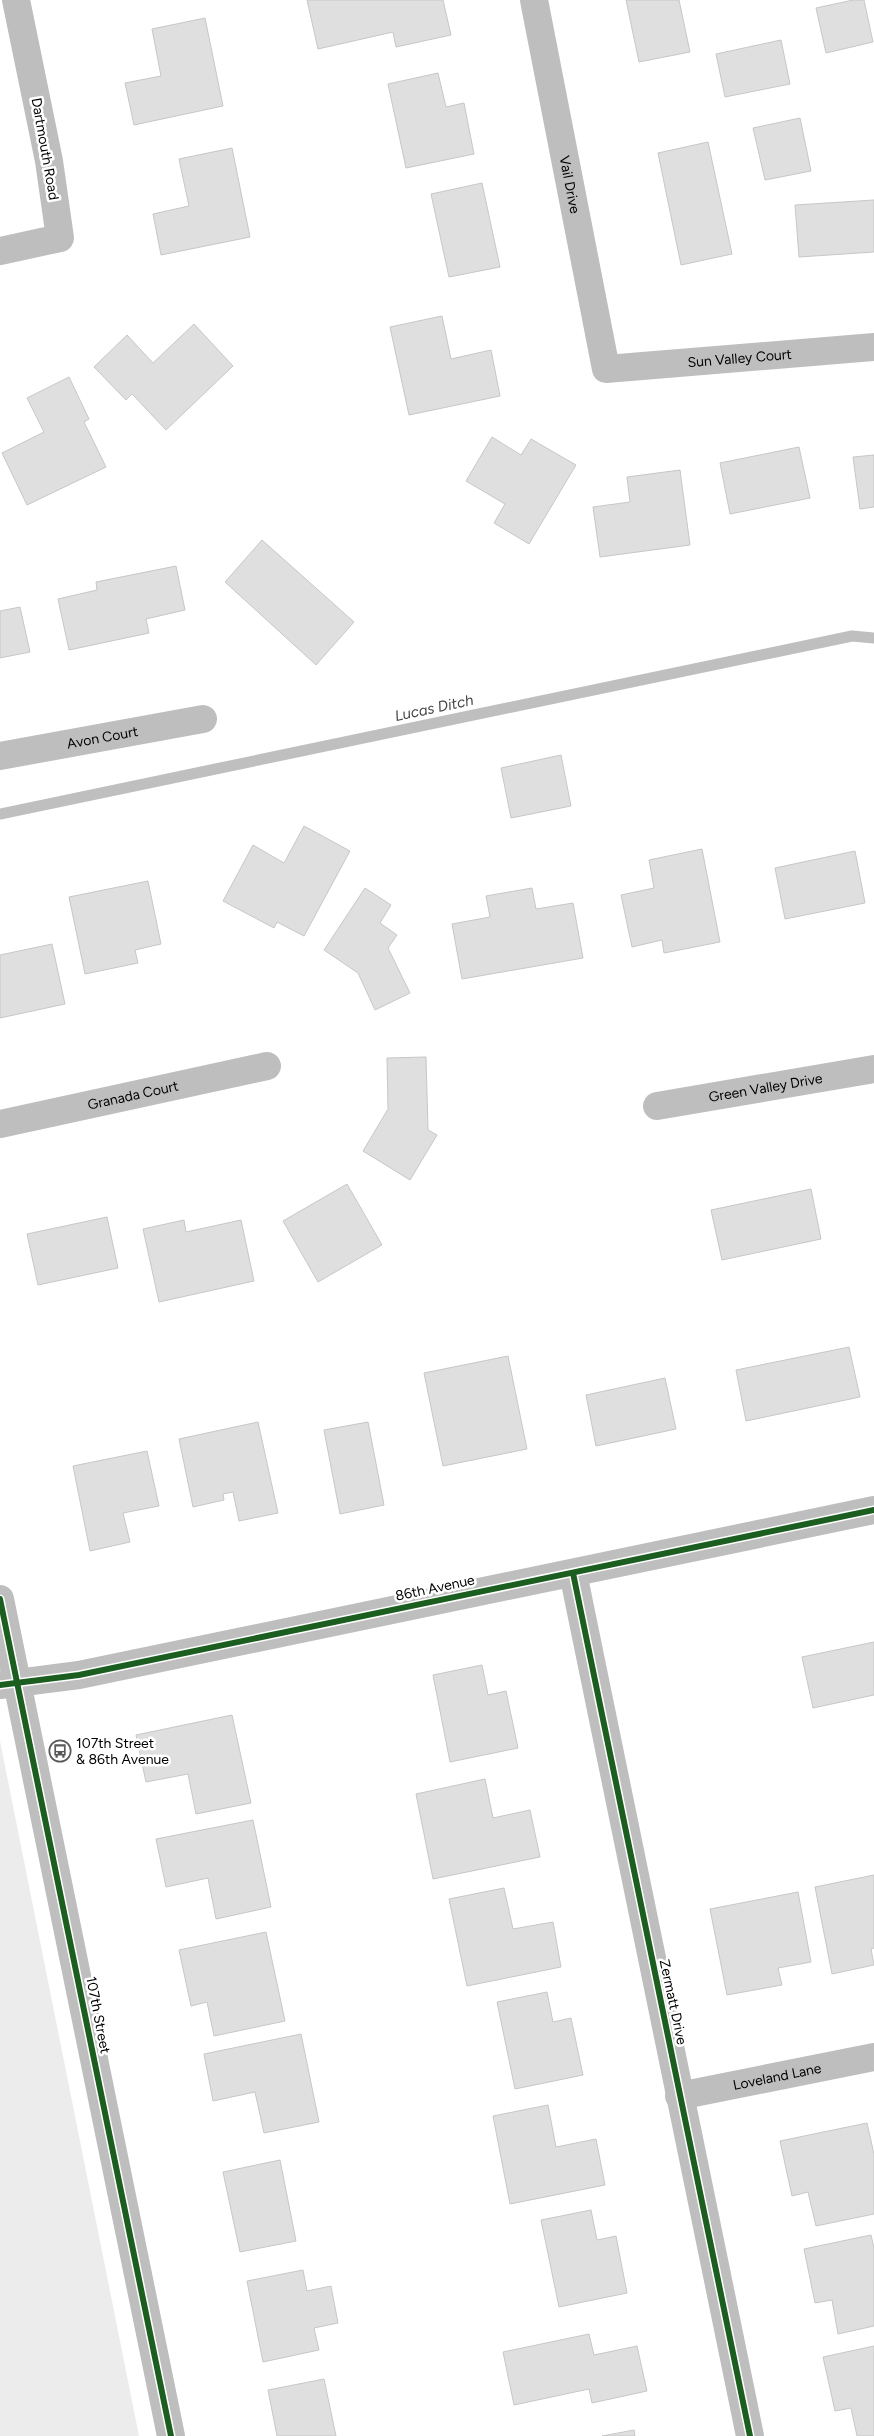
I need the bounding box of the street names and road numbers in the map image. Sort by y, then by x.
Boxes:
street label: Dartmouth Road [28,97,62,201]
street label: Vail Drive [556,154,584,215]
street label: Sun Valley Court [687,345,792,371]
street label: Avon Court [65,723,139,752]
street label: Green Valley Drive [707,1069,824,1106]
street label: Granada Court [86,1077,180,1113]
street label: 86th Avenue [394,1571,476,1605]
street label: Zermatt Drive [656,1958,690,2047]
street label: 107th Street [82,1975,114,2055]
street label: Loveland Lane [731,2059,823,2094]

